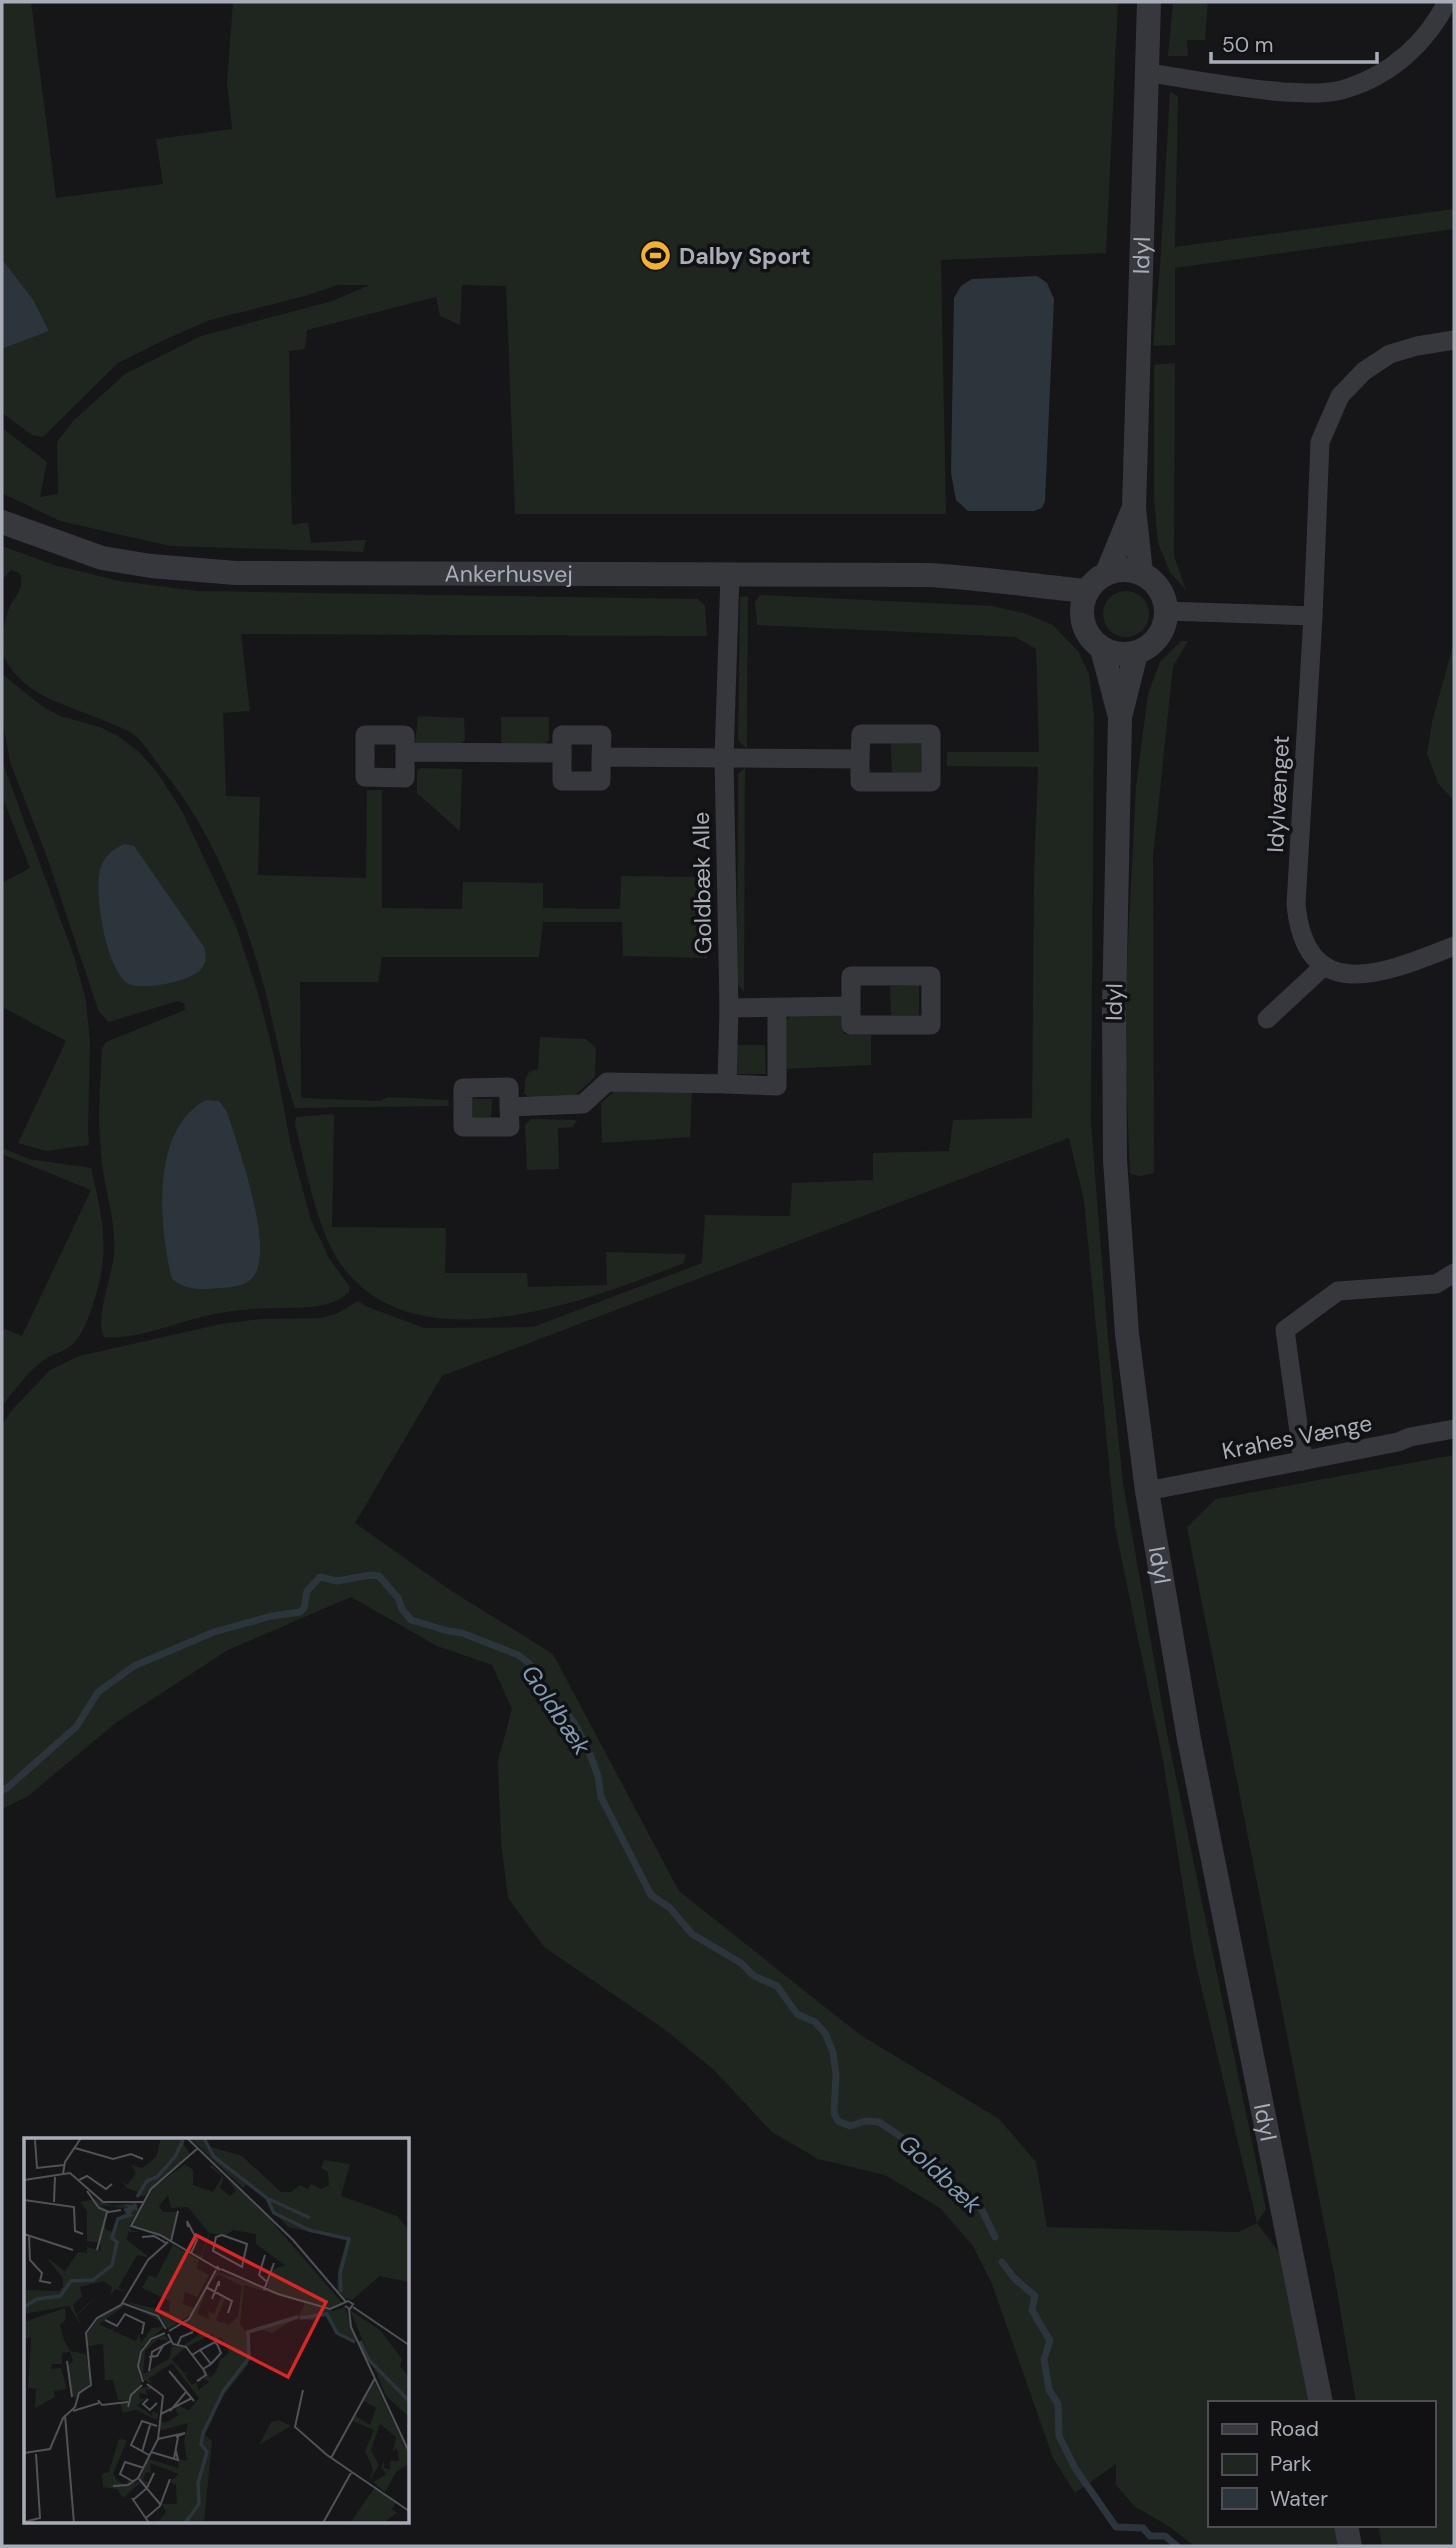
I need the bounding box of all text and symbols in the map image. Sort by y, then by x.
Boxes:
scale bar [1211,21,1377,65]
text: 50 m [1222,31,1273,59]
street label: Idyl [1126,236,1157,275]
sports icon: Dalby Sport [639,239,673,273]
place label: Dalby Sport [679,241,811,271]
street label: Ankerhusvej [445,559,573,589]
street label: Idylvænget [1260,735,1296,853]
street label: Goldbæk Alle [686,812,718,954]
street label: Idyl [1099,983,1129,1021]
street label: Krahes Vænge [1219,1408,1375,1466]
street label: Idyl [1142,1544,1178,1586]
water label: Goldbæk [515,1659,598,1761]
street label: Idyl [1247,2101,1284,2144]
water label: Goldbæk [892,2127,989,2220]
inset map [24,2138,410,2524]
legend [1208,2401,1435,2527]
text: Road [1270,2415,1319,2443]
text: Park [1270,2450,1312,2478]
text: Water [1270,2485,1328,2513]

